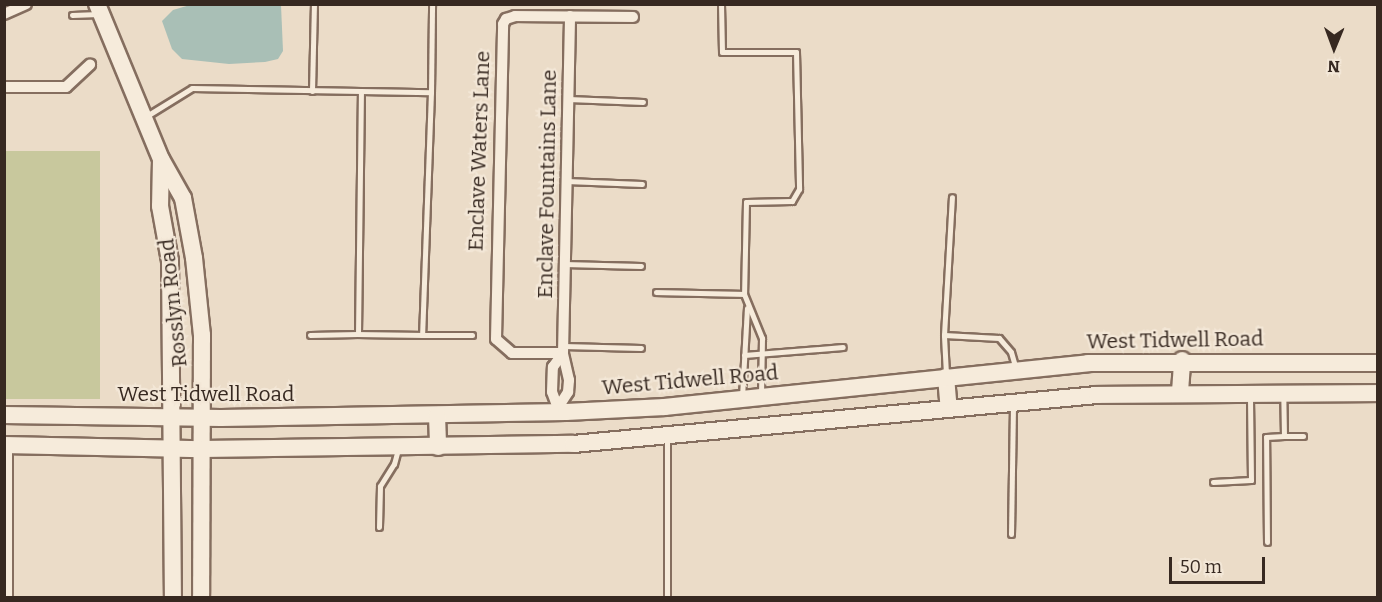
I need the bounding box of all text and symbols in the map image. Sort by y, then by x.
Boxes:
north arrow [1304,18,1364,78]
street label: Enclave Waters Lane [463,50,495,252]
text: N [1327,57,1340,76]
street label: Enclave Fountains Lane [532,69,562,299]
street label: Rosslyn Road [154,237,192,369]
street label: West Tidwell Road [1086,326,1264,354]
street label: West Tidwell Road [601,360,779,400]
street label: West Tidwell Road [118,381,294,407]
scale bar [1172,545,1268,583]
text: 50 m [1180,556,1222,578]

